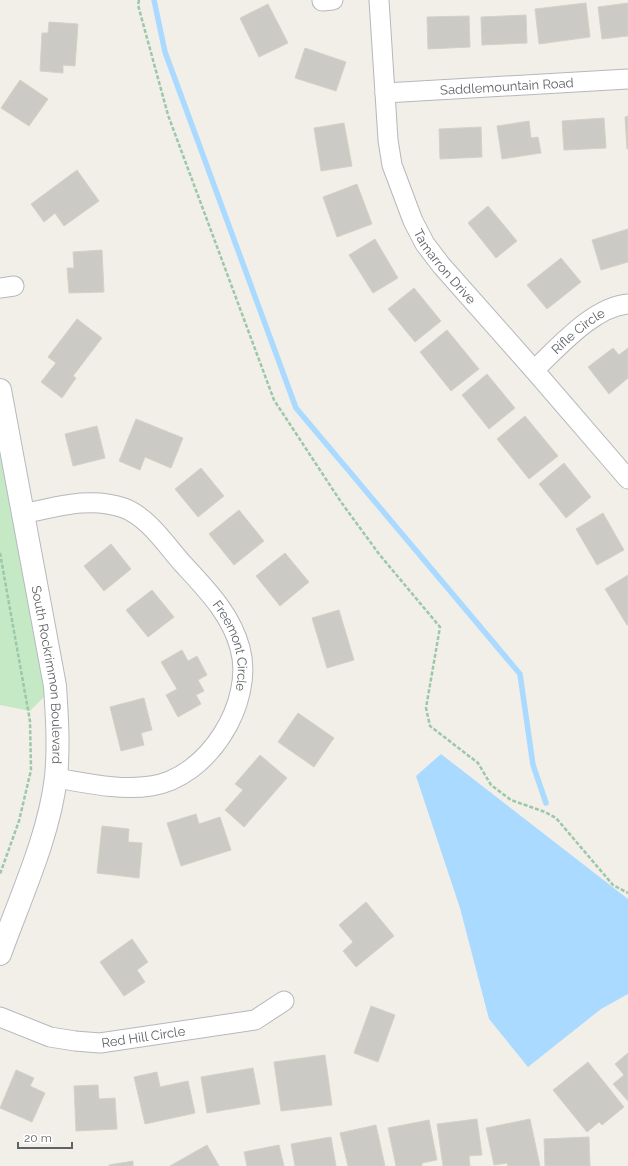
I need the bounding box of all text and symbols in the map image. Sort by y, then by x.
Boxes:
street label: Saddlemountain Road [440,75,574,98]
street label: Tamarron Drive [410,227,479,307]
street label: Rifle Circle [548,305,608,357]
street label: South Rockrimmon Boulevard [28,584,65,764]
street label: Freemont Circle [210,597,250,693]
street label: Red Hill Circle [101,1023,186,1051]
scale bar [18,1124,72,1150]
text: 20 m [24,1131,52,1145]

